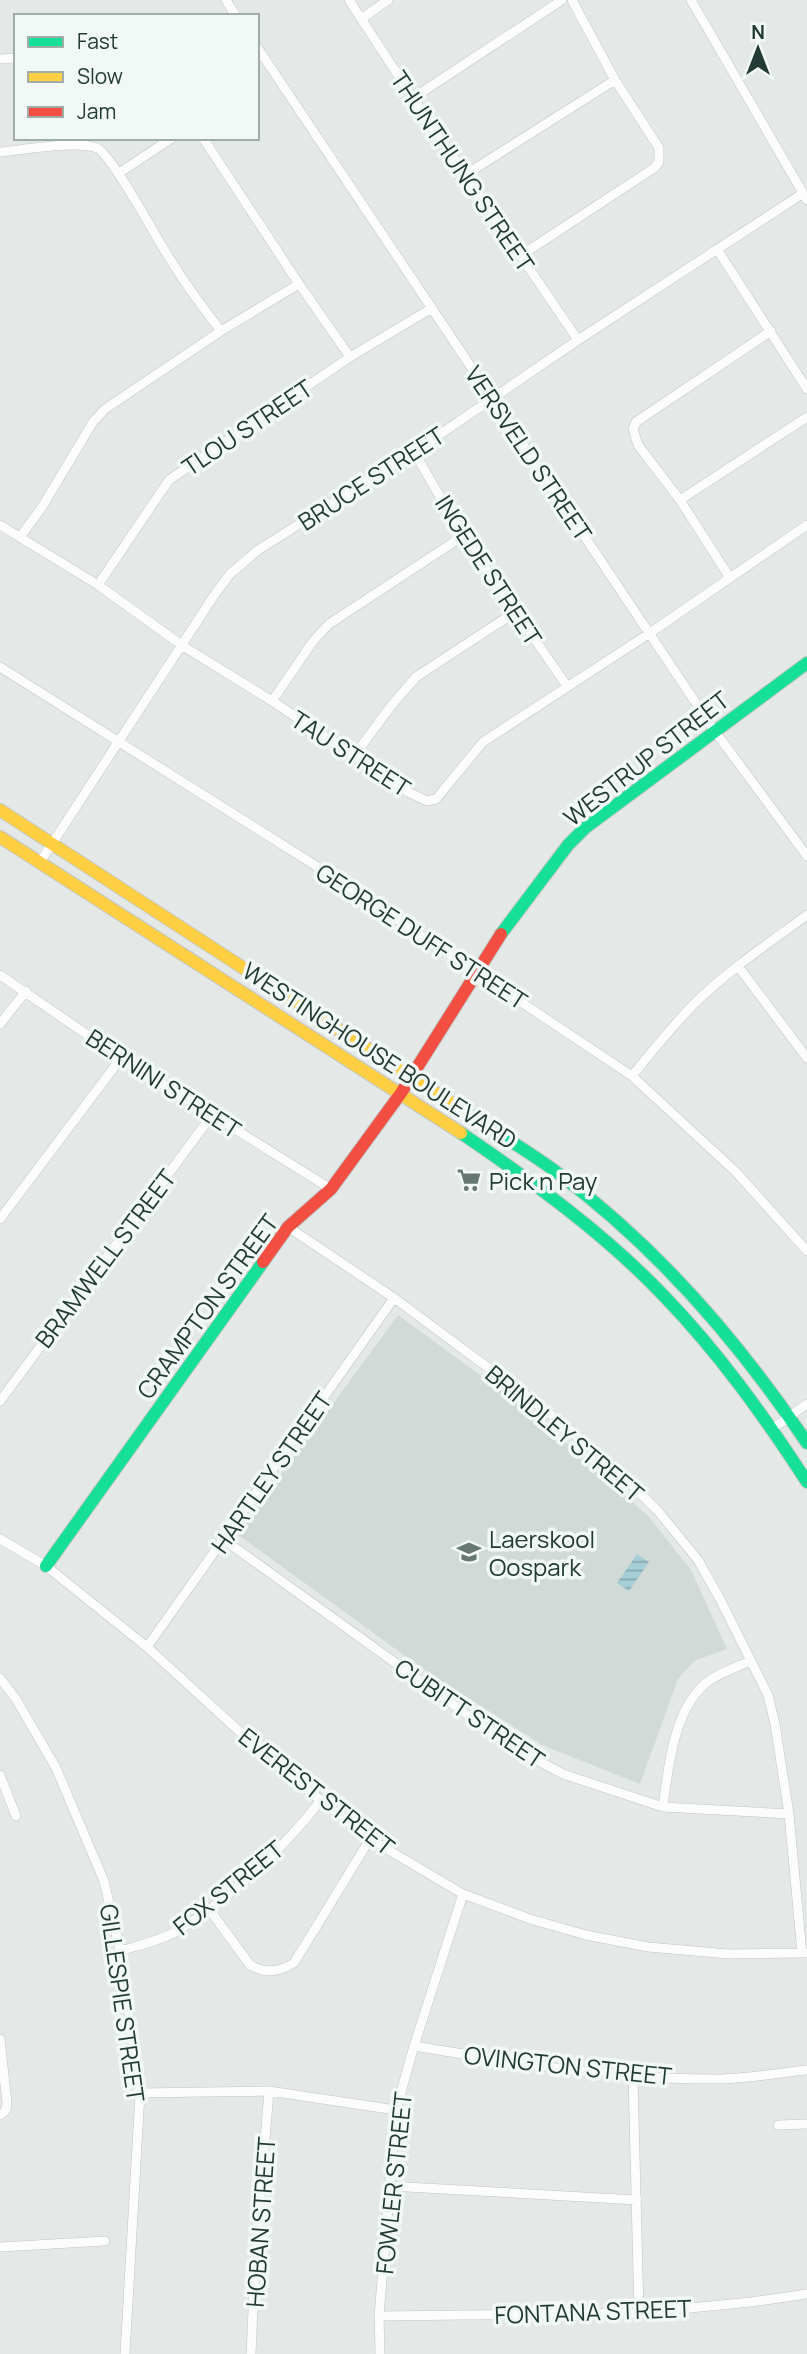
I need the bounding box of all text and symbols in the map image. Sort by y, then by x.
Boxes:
legend [14,14,259,140]
north arrow [723,14,793,84]
text: N [751,19,765,45]
text: Fast [77,27,118,55]
text: Slow [77,62,123,90]
street label: THUNTHUNG STREET [383,64,543,278]
text: Jam [77,97,116,125]
street label: VERSVELD STREET [458,359,600,548]
street label: TLOU STREET [175,371,319,483]
street label: BRUCE STREET [291,418,451,538]
street label: INGEDE STREET [428,488,550,652]
street label: WESTRUP STREET [556,682,736,833]
street label: TAU STREET [285,702,418,804]
street label: GEORGE DUFF STREET [310,855,535,1017]
street label: WESTINGHOUSE BOULEVARD [236,954,524,1156]
street label: BERNINI STREET [80,1021,248,1146]
street label: BRAMWELL STREET [27,1162,183,1354]
place label: Pick n Pay [489,1164,598,1197]
supermarket icon: Pick n Pay [455,1166,483,1194]
street label: CRAMPTON STREET [129,1206,286,1405]
street label: BRINDLEY STREET [479,1357,652,1509]
street label: HARTLEY STREET [203,1384,339,1559]
place label: Laerskool Oospark [489,1522,595,1583]
school or university icon: Laerskool Oospark [455,1538,483,1566]
street label: CUBITT STREET [388,1651,552,1776]
street label: EVEREST STREET [232,1720,402,1863]
street label: FOX STREET [166,1832,291,1942]
street label: GILLESPIE STREET [93,1902,153,2105]
street label: OVINGTON STREET [463,2038,674,2092]
street label: FOWLER STREET [367,2090,419,2276]
street label: HOBAN STREET [238,2135,282,2308]
street label: FONTANA STREET [494,2291,693,2331]

